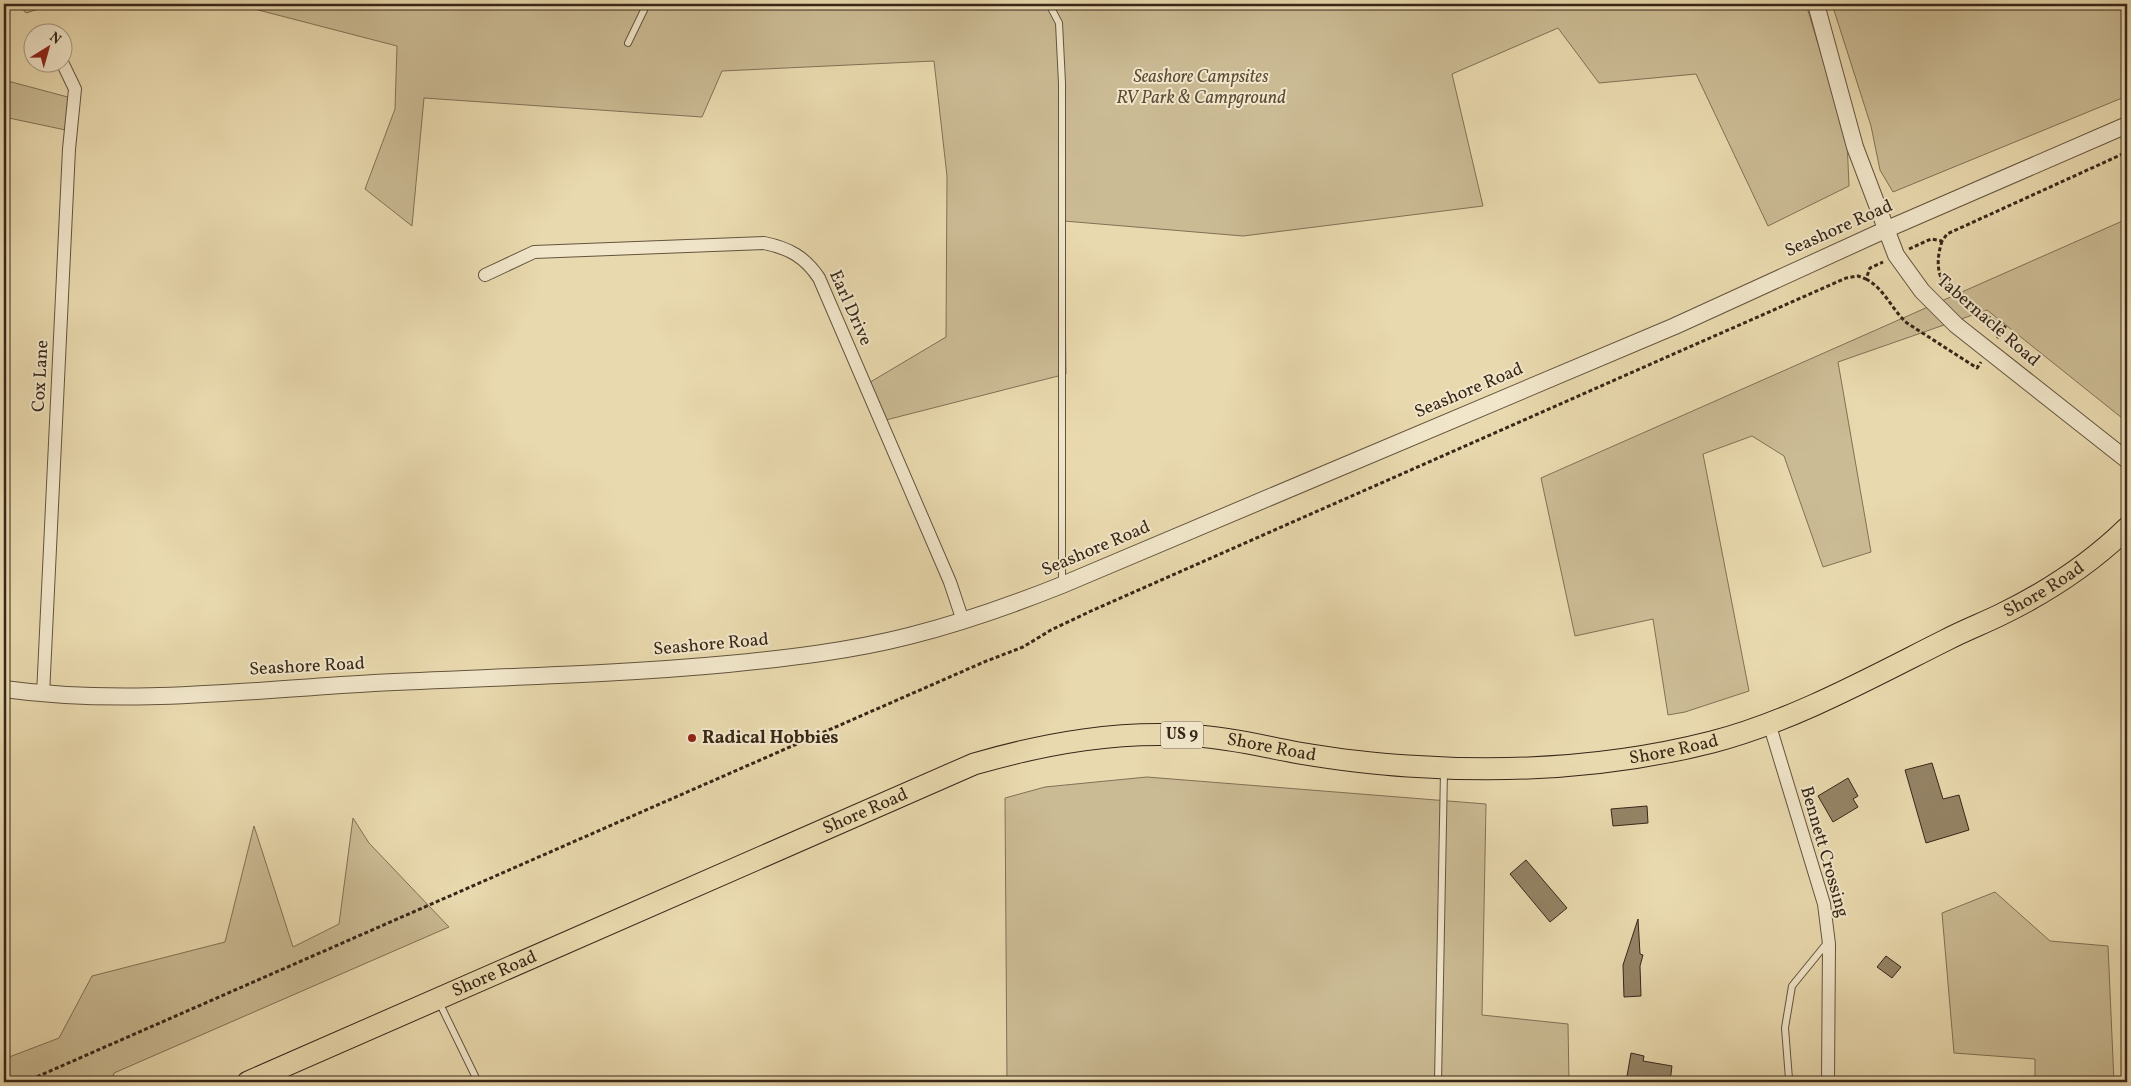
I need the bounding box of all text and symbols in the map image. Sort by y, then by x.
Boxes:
north arrow [22,22,72,72]
text: N [45,28,65,49]
park label: Seashore Campsites RV Park & Campground [1116,65,1286,111]
street label: Seashore Road [1781,194,1897,264]
street label: Earl Drive [822,266,878,350]
street label: Tabernacle Road [1931,269,2045,373]
street label: Cox Lane [27,339,55,413]
street label: Seashore Road [1411,357,1527,425]
street label: Seashore Road [1038,515,1154,583]
street label: Shore Road [1999,556,2090,624]
street label: Seashore Road [652,628,770,662]
street label: Seashore Road [249,651,365,683]
road number: US 9 [1161,722,1203,748]
place label: Radical Hobbies [702,726,839,751]
street label: Shore Road [1225,727,1318,768]
street label: Shore Road [1627,728,1721,771]
marker: Radical Hobbies [686,732,698,744]
street label: Shore Road [819,782,912,841]
street label: Bennett Crossing [1793,783,1855,921]
street label: Shore Road [448,944,541,1004]

